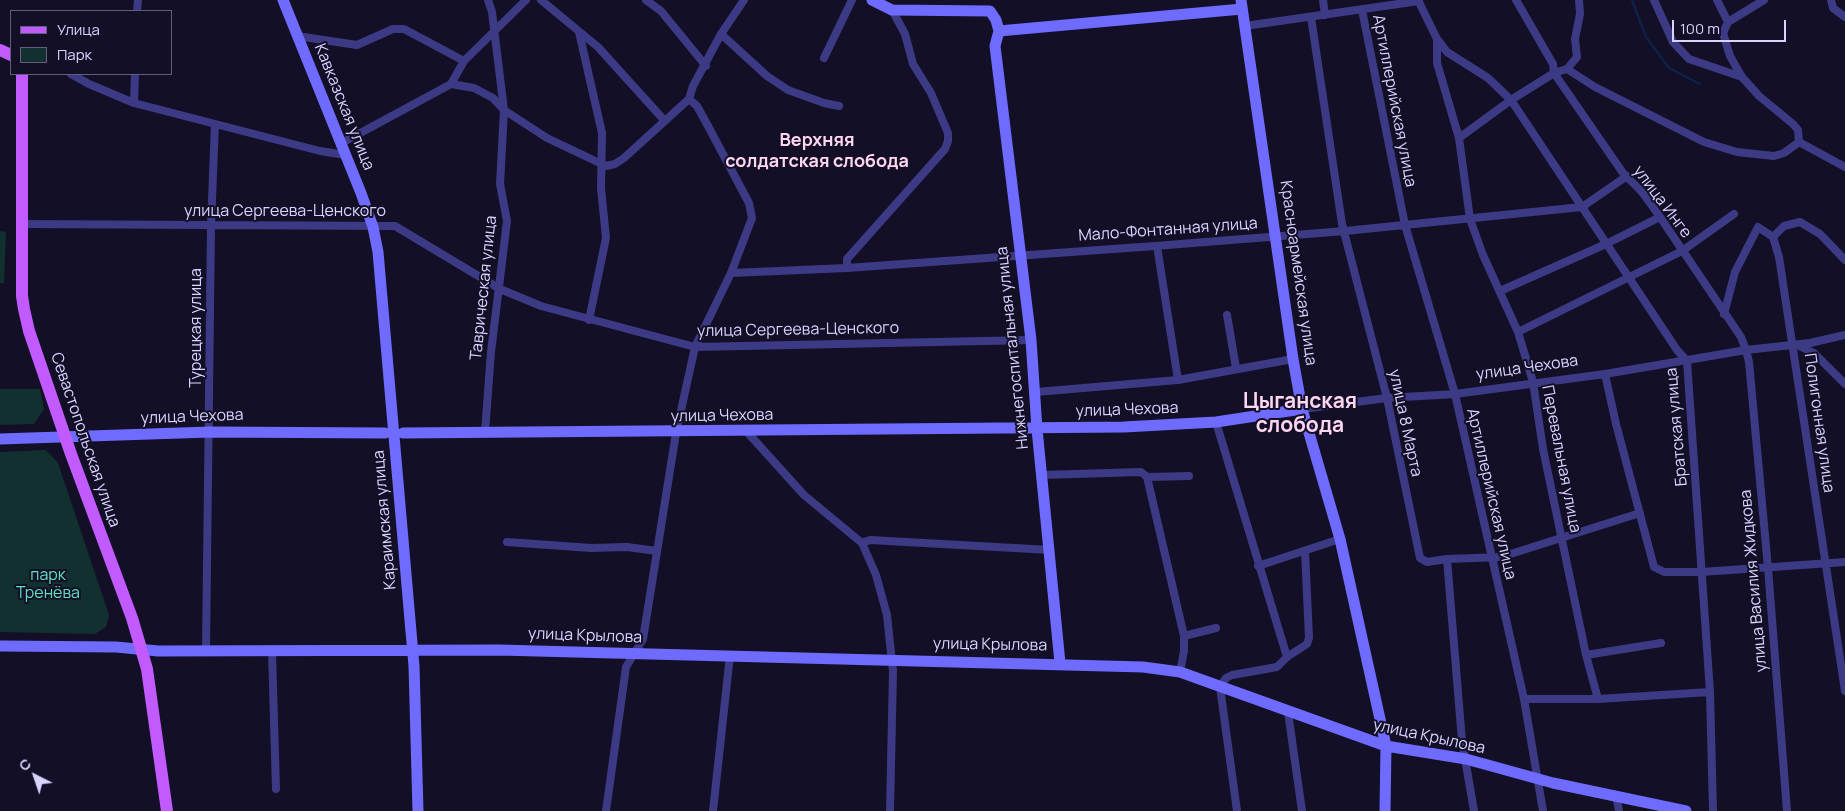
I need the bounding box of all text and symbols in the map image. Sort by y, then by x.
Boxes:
legend [10,10,172,75]
scale bar [1675,10,1789,42]
street label: Артиллерийская улица [1368,13,1420,189]
text: 100 m [1680,18,1720,39]
text: Улица [57,19,100,40]
street label: Кавказская улица [310,41,378,173]
text: Парк [57,44,92,65]
district label: Верхняя солдатская слобода [725,130,909,172]
street label: улица Инге [1629,162,1695,242]
street label: Красноармейская улица [1276,179,1320,367]
street label: улица Сергеева-Ценского [184,202,386,222]
street label: Мало-Фонтанная улица [1078,214,1258,246]
street label: Таврическая улица [467,215,501,361]
street label: Нижнегоспитальная улица [993,246,1033,450]
street label: Турецкая улица [187,268,207,388]
street label: улица Сергеева-Ценского [697,319,899,341]
street label: Севастопольская улица [46,350,124,530]
street label: улица Чехова [1475,351,1579,385]
street label: Полигонная улица [1800,352,1838,494]
street label: Братская улица [1662,367,1692,487]
street label: улица 8 Марта [1384,368,1426,478]
street label: Перевальная улица [1537,384,1585,534]
district label: Цыганская слобода [1243,389,1357,439]
street label: улица Чехова [1075,399,1179,421]
street label: улица Чехова [140,406,244,428]
street label: улица Чехова [670,406,774,426]
street label: Артиллерийская улица [1462,406,1520,582]
street label: Караимская улица [369,450,401,590]
street label: улица Василия Жидкова [1736,489,1772,673]
park label: парк Тренёва [16,566,80,604]
street label: улица Крылова [528,624,642,648]
street label: улица Крылова [933,634,1047,656]
street label: улица Крылова [1371,716,1487,758]
north arrow [10,751,60,801]
text: С [15,754,35,775]

